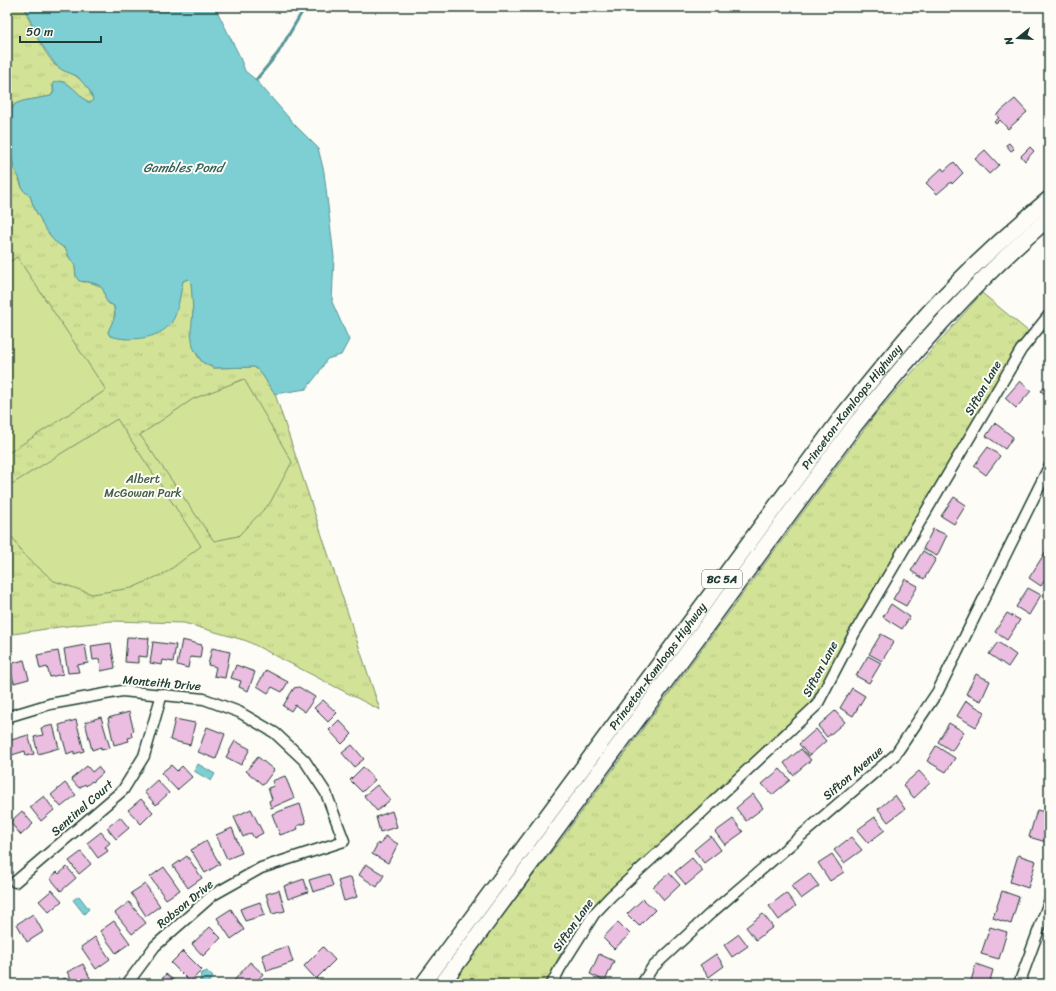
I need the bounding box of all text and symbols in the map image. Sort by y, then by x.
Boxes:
scale bar [20,18,101,44]
north arrow [998,18,1038,58]
text: 50 m [26,21,53,43]
text: N [999,34,1019,48]
water label: Gambles Pond [143,156,227,179]
street label: Princeton-Kamloops Highway [795,338,908,474]
street label: Sifton Lane [958,356,1008,420]
park label: Albert McGowan Park [104,468,182,504]
road number: BC 5A [702,570,742,588]
street label: Princeton-Kamloops Highway [603,597,713,735]
street label: Sifton Lane [796,637,844,701]
street label: Monteith Drive [122,669,202,697]
street label: Sifton Avenue [817,740,889,806]
street label: Sentinel Court [46,774,119,842]
street label: Robson Drive [152,874,218,934]
street label: Sifton Lane [547,894,599,956]

